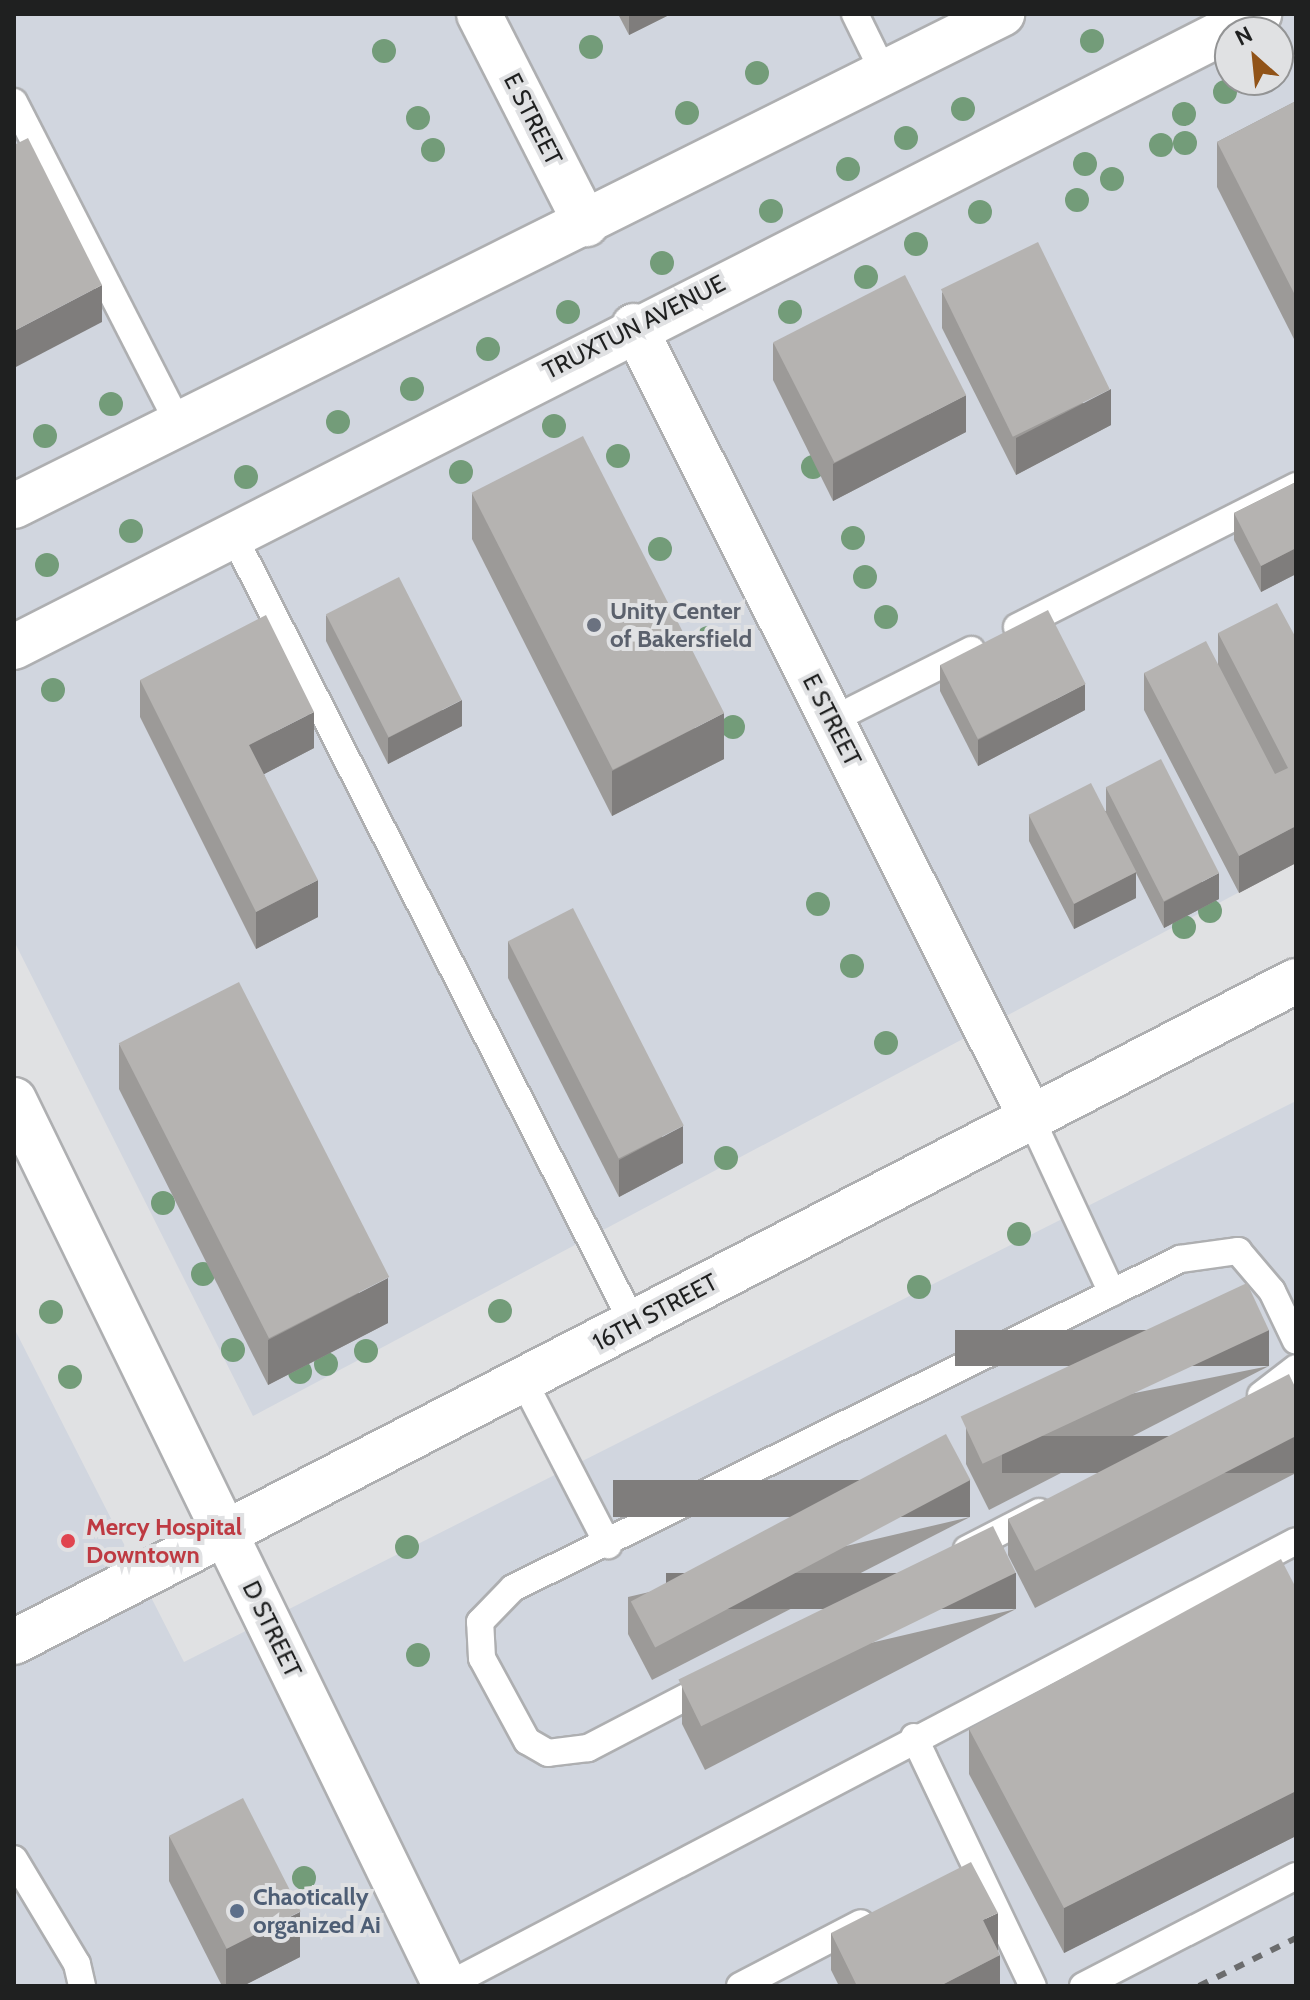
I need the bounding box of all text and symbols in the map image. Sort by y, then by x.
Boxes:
north arrow [1214,16,1294,96]
text: N [1231,20,1257,52]
street label: E STREET [498,68,568,170]
street label: TRUXTUN AVENUE [538,269,730,385]
place label: Unity Center of Bakersfield [610,597,752,653]
marker: Unity Center of Bakersfield [585,616,603,634]
street label: E STREET [797,669,867,771]
street label: 16TH STREET [588,1267,722,1357]
place label: Mercy Hospital Downtown [86,1513,242,1569]
marker: Mercy Hospital Downtown [57,1530,79,1552]
street label: D STREET [236,1576,308,1682]
place label: Chaotically organized Ai [253,1883,381,1939]
marker: Chaotically organized Ai [228,1902,246,1920]

